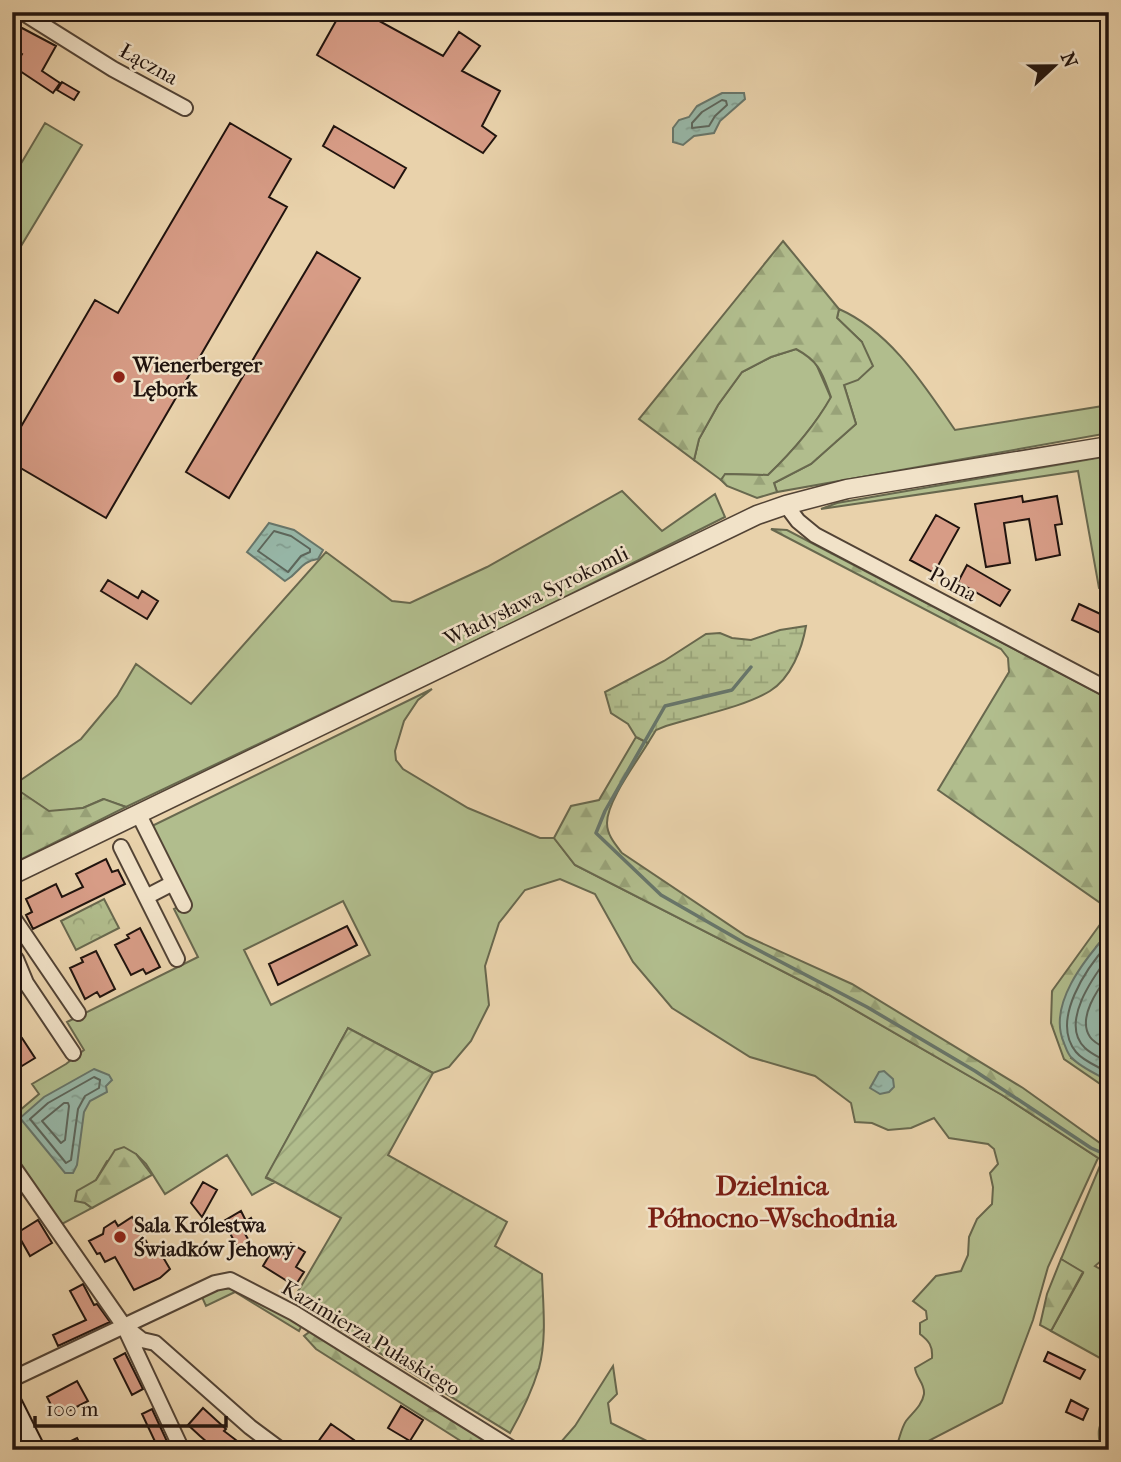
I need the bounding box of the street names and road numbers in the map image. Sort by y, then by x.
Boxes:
street label: Łączna [116,38,183,90]
street label: Władysława Syrokomli [439,541,632,652]
street label: Polna [925,562,981,607]
street label: Kazimierza Pułaskiego [277,1275,465,1401]

